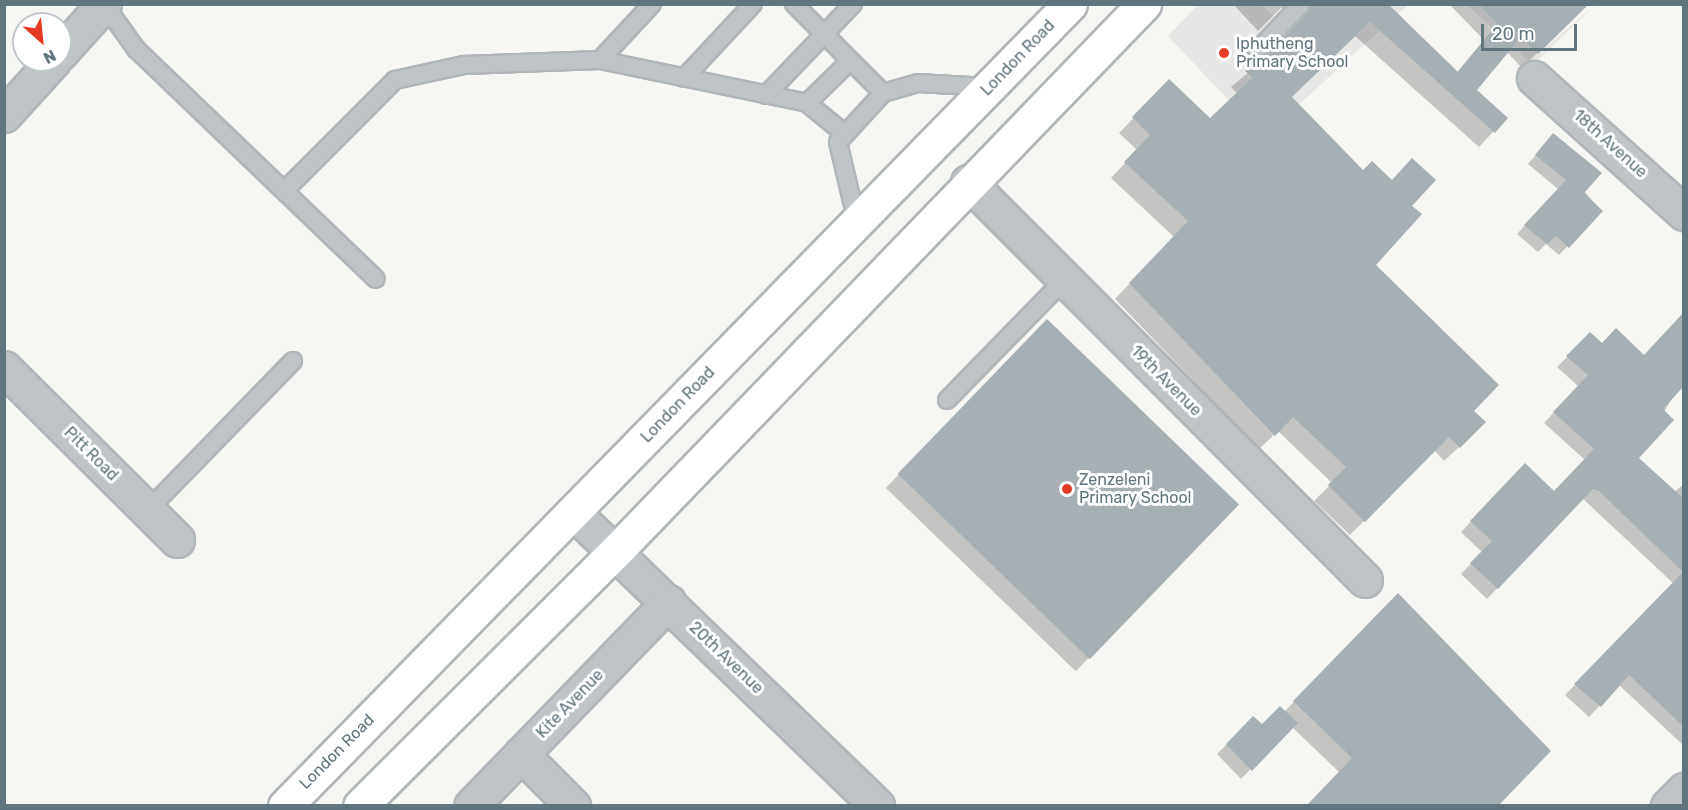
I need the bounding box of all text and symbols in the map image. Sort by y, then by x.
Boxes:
north arrow [12,12,72,72]
scale bar [1484,12,1580,50]
street label: London Road [977,16,1059,100]
text: 20 m [1492,23,1534,45]
place label: Iphutheng Primary School [1236,34,1349,72]
text: N [40,46,59,68]
marker: Iphutheng Primary School [1217,46,1231,60]
street label: 18th Avenue [1569,106,1651,182]
street label: 19th Avenue [1127,342,1205,420]
street label: London Road [637,363,719,447]
street label: Pitt Road [60,423,122,485]
place label: Zenzeleni Primary School [1079,470,1192,508]
marker: Zenzeleni Primary School [1060,482,1074,496]
street label: 20th Avenue [685,618,767,698]
street label: Kite Avenue [532,665,608,743]
street label: London Road [296,711,378,793]

